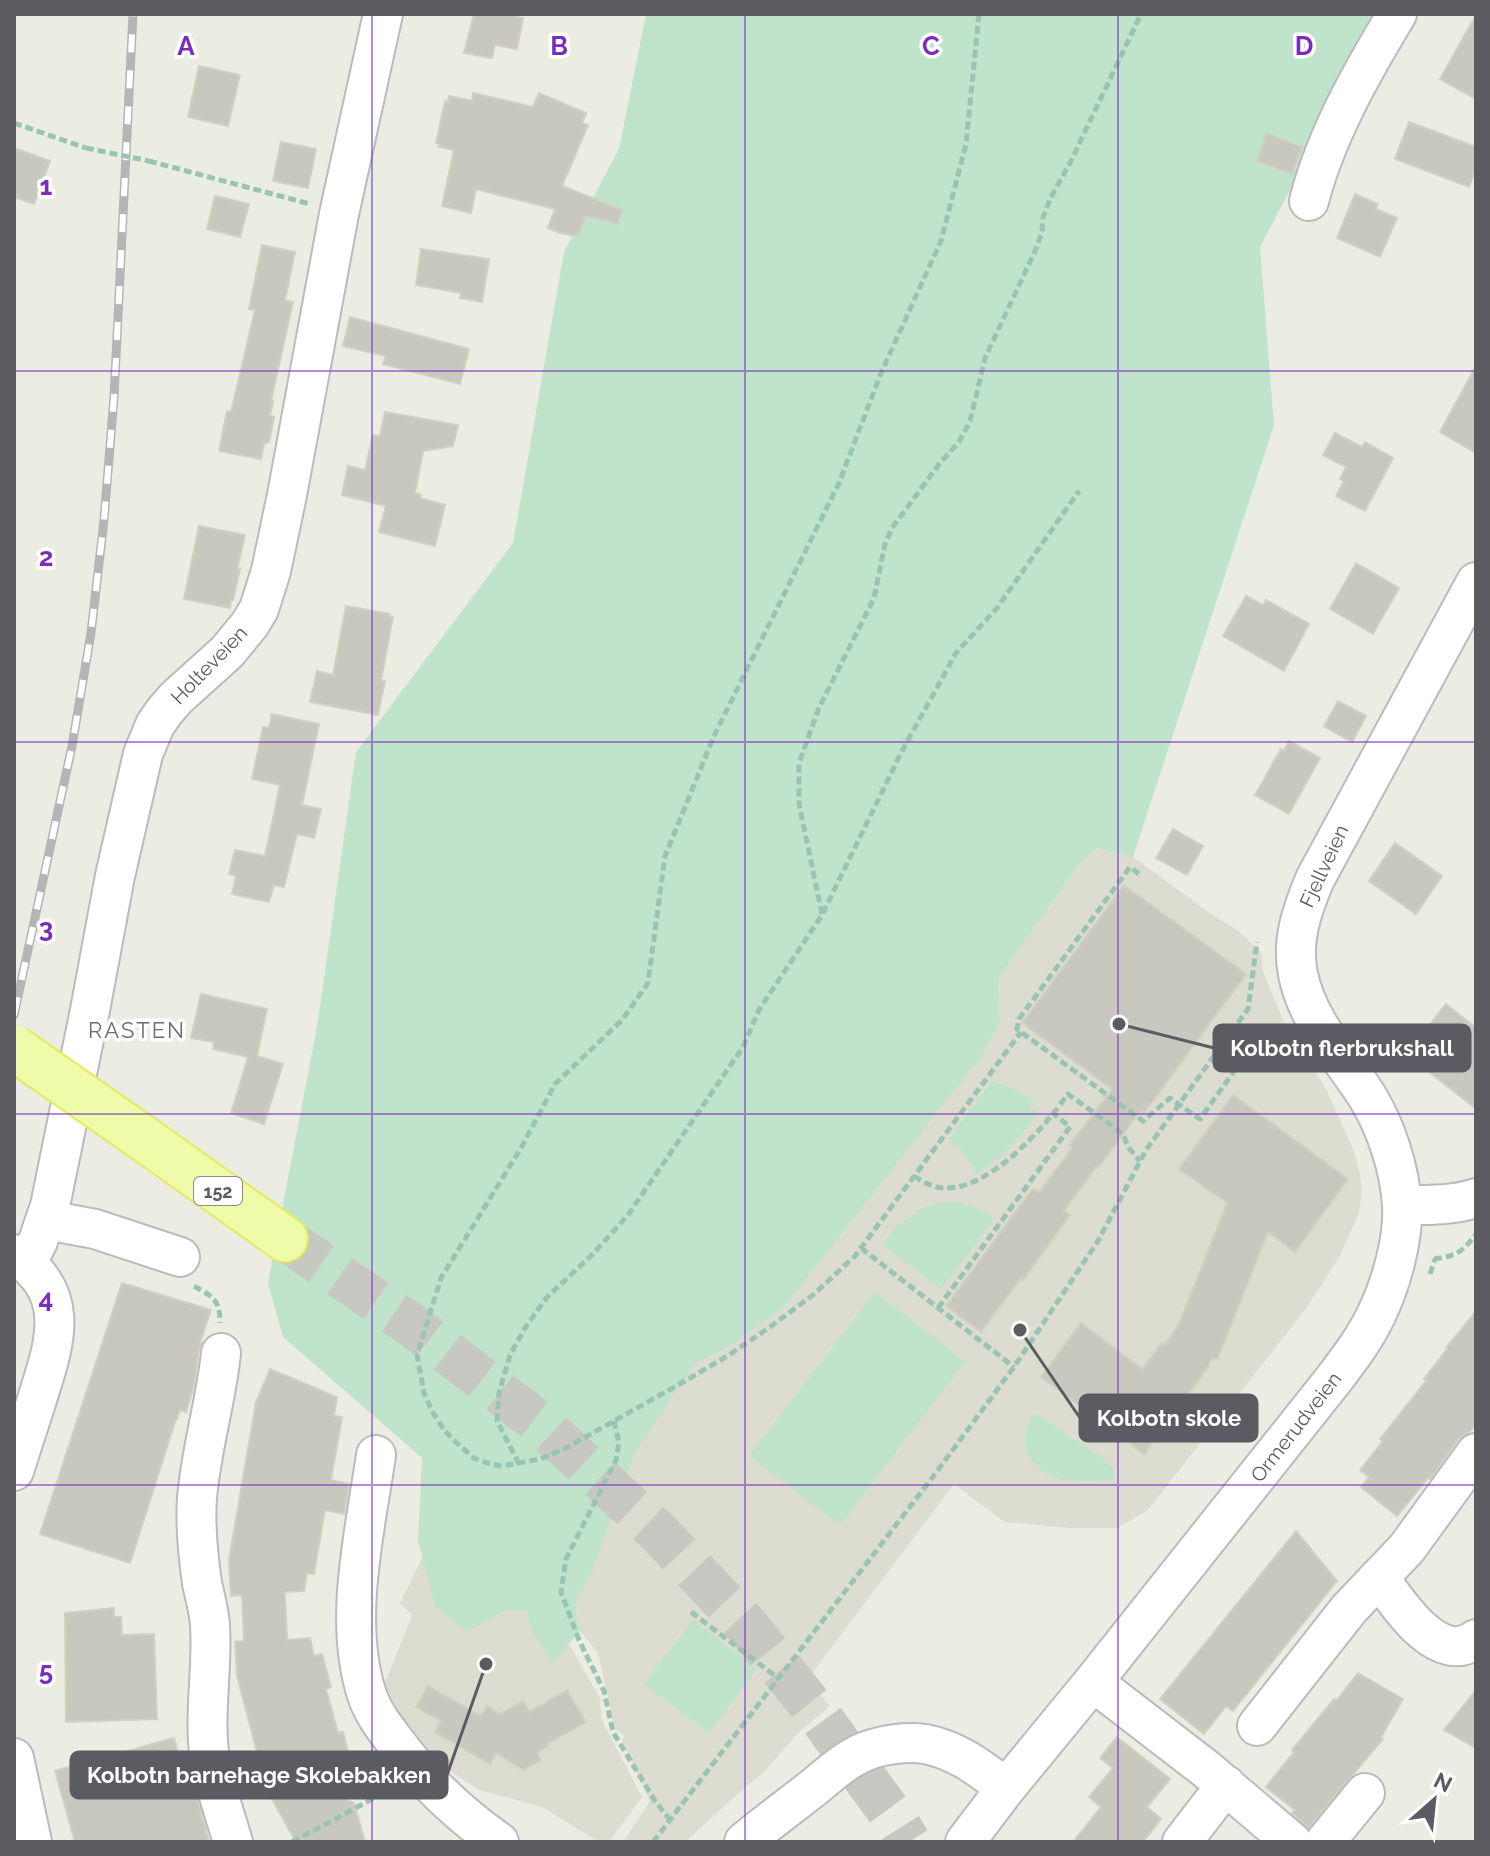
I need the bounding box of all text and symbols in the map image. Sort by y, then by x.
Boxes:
text: A [177,31,195,61]
text: B [550,31,568,61]
text: C [922,31,940,61]
text: D [1295,31,1313,61]
text: 1 [40,171,53,201]
text: 2 [39,542,53,572]
street label: Holteveien [166,621,252,709]
street label: Fjellveien [1294,821,1354,911]
text: 3 [39,913,53,943]
district label: RASTEN [88,1017,186,1043]
callout: Kolbotn flerbrukshall [1214,1025,1470,1071]
text: Kolbotn flerbrukshall [1230,1035,1455,1061]
road number: 152 [194,1177,242,1205]
text: 4 [39,1284,53,1314]
street label: Ormerudveien [1246,1367,1346,1487]
callout: Kolbotn skole [1080,1395,1257,1441]
text: Kolbotn skole [1097,1405,1241,1431]
text: 5 [39,1656,53,1686]
callout: Kolbotn barnehage Skolebakken [71,1752,447,1798]
north arrow [1394,1760,1474,1840]
text: Kolbotn barnehage Skolebakken [87,1762,431,1788]
text: N [1430,1767,1456,1798]

